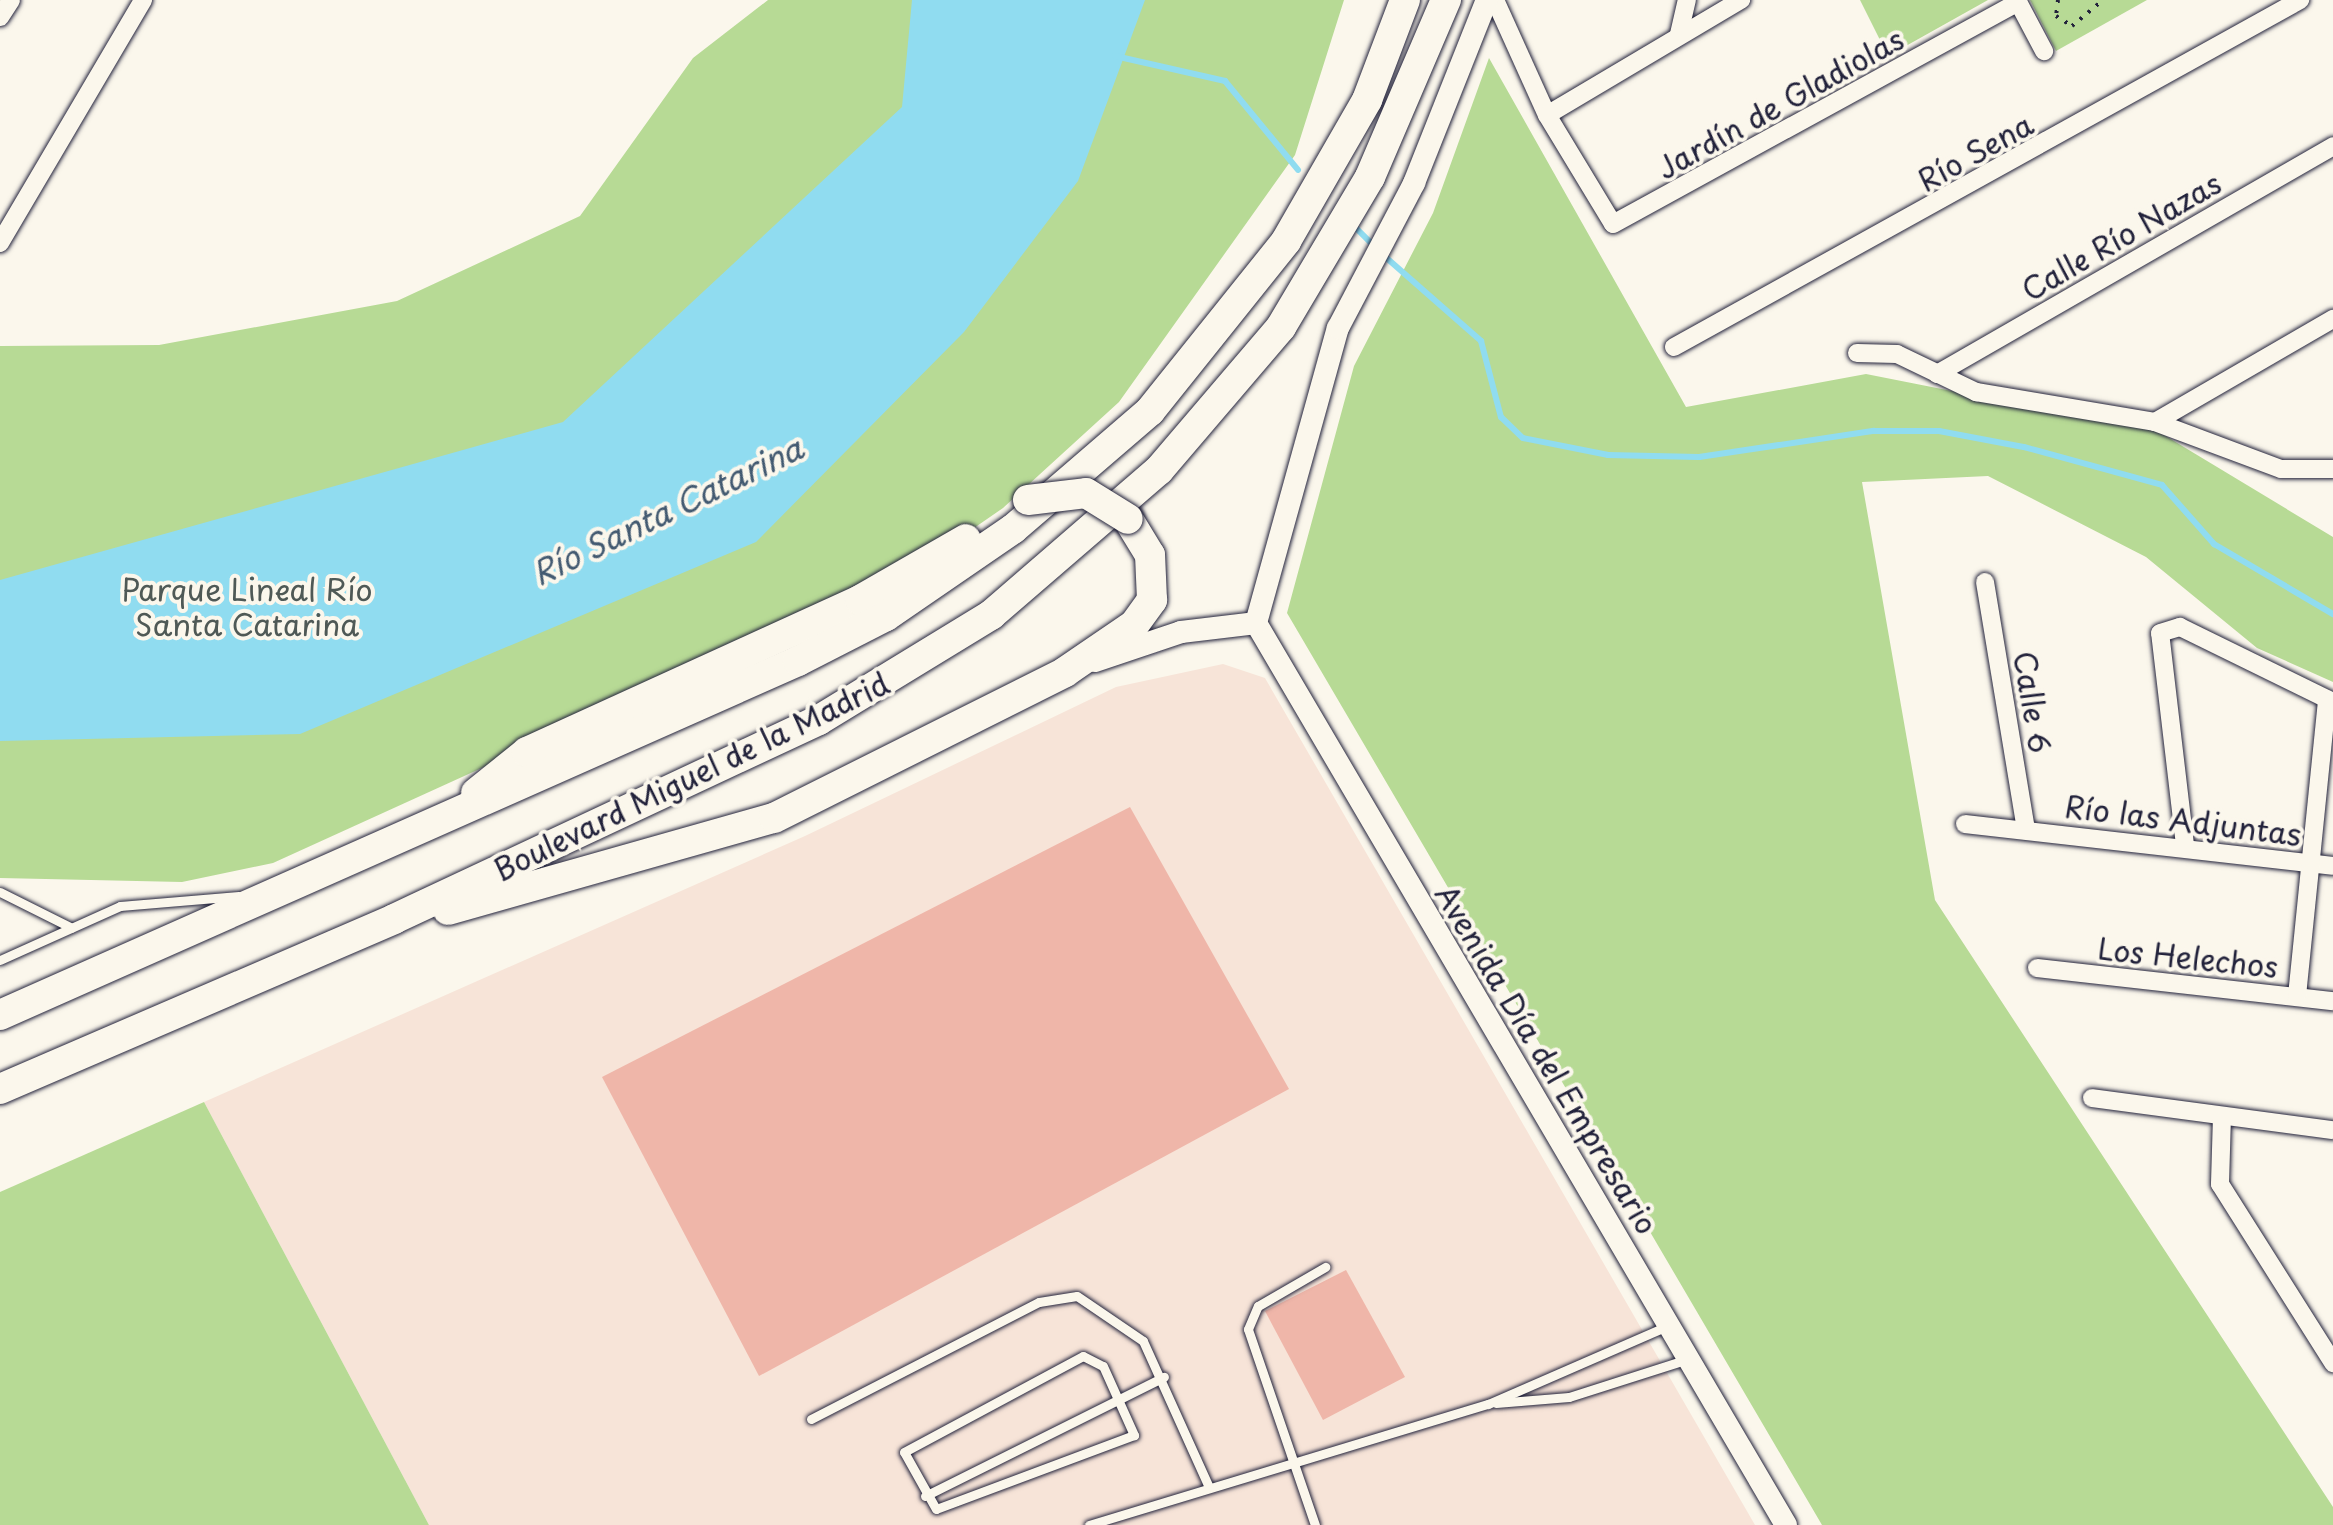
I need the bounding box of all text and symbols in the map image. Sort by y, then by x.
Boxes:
street label: Jardín de Gladiolas [1650,20,1910,186]
street label: Río Sena [1910,105,2040,199]
street label: Calle Río Nazas [2013,163,2229,309]
water label: Río Santa Catarina [524,427,810,593]
park label: Parque Lineal Río Santa Catarina [121,571,373,642]
street label: Calle 6 [2007,648,2059,756]
street label: Boulevard Miguel de la Madrid [485,663,897,889]
street label: Río las Adjuntas [2063,788,2303,852]
street label: Avenida Día del Empresario [1428,878,1666,1240]
street label: Los Helechos [2095,929,2281,985]

